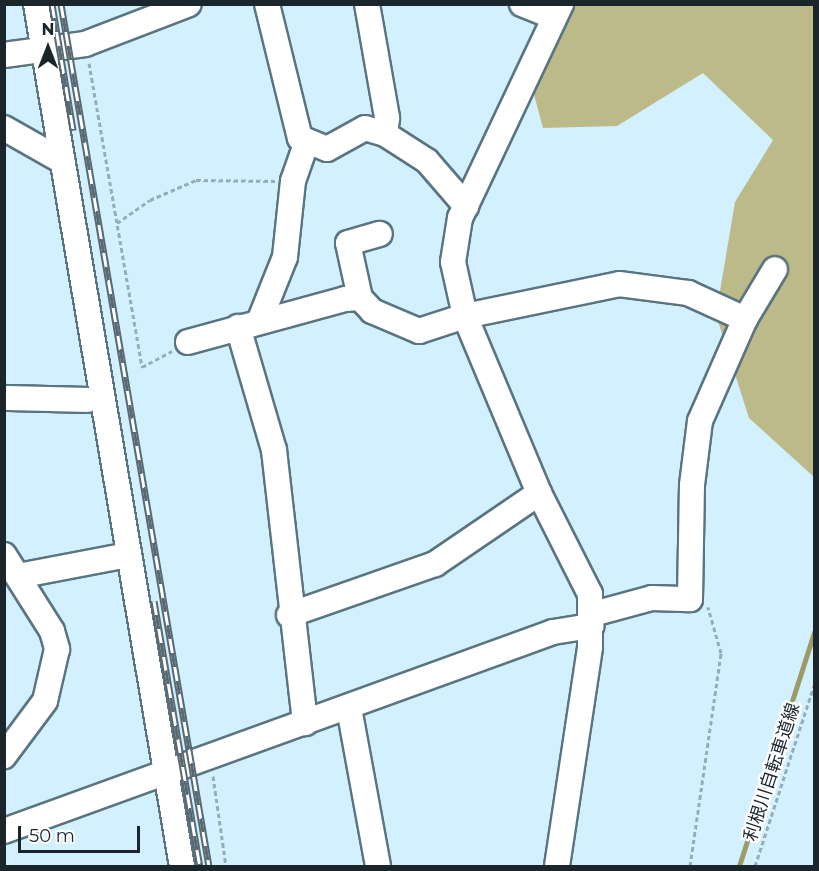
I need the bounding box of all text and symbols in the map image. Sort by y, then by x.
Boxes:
north arrow [18,18,78,78]
text: N [42,20,54,39]
street label: 利根川自転車道線 [739,700,805,844]
scale bar [21,814,142,852]
text: 50 m [29,825,75,847]

